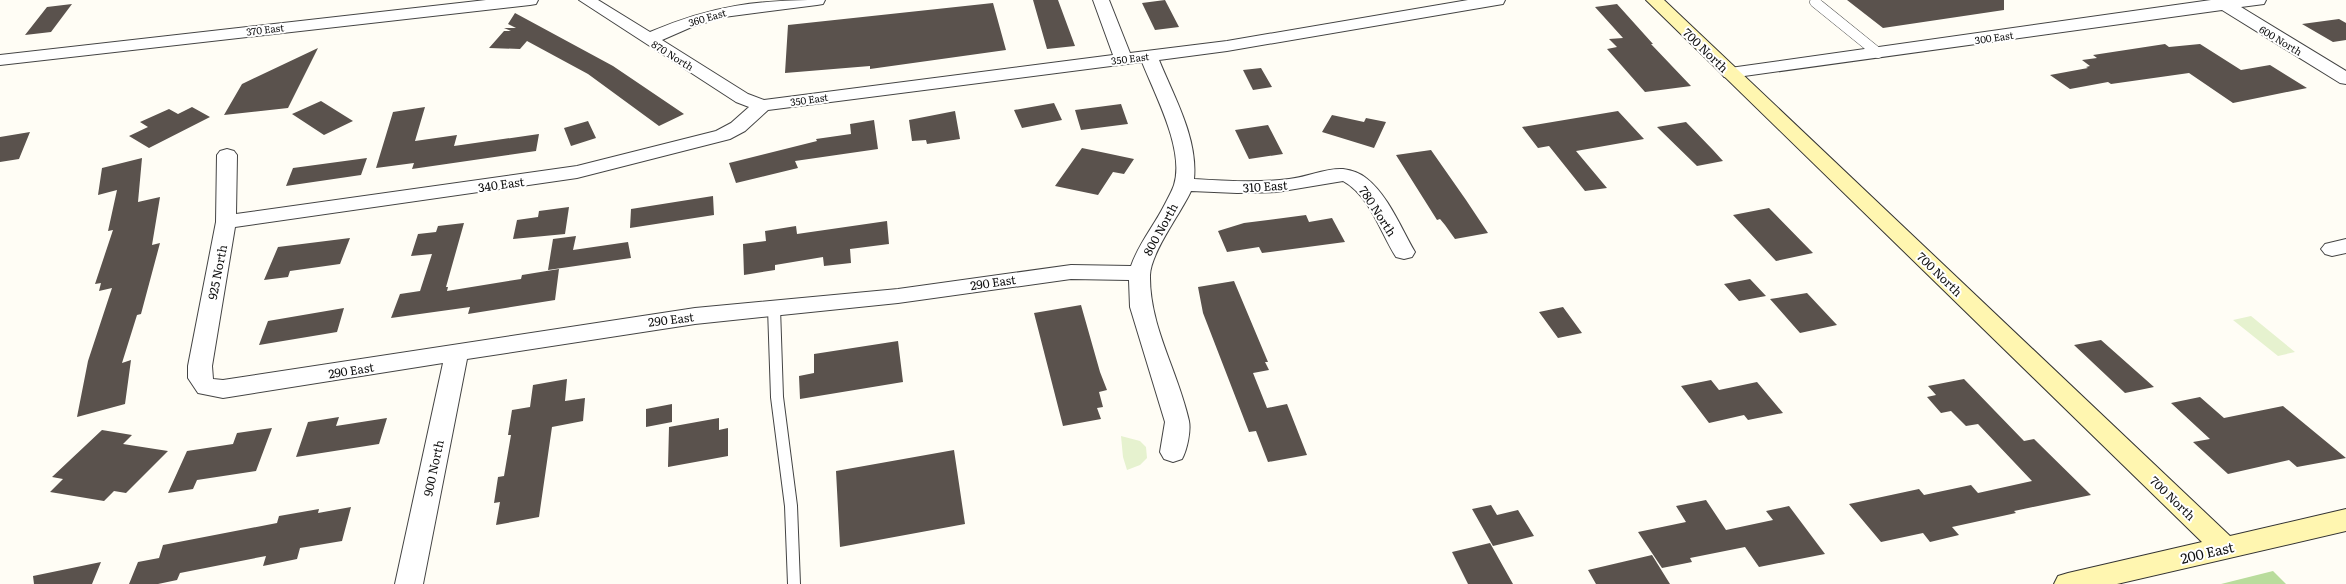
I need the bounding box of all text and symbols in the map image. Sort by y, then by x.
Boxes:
street label: 360 East [686,4,728,30]
street label: 370 East [245,19,285,39]
street label: 600 North [2257,21,2306,59]
street label: 700 North [1679,24,1733,76]
street label: 300 East [1974,27,2014,47]
street label: 870 North [649,36,697,74]
street label: 350 East [1110,48,1150,68]
street label: 350 East [789,89,829,109]
street label: 340 East [477,172,525,196]
street label: 310 East [1242,175,1288,197]
street label: 780 North [1355,182,1401,240]
street label: 800 North [1138,199,1182,259]
street label: 925 North [203,243,231,301]
street label: 700 North [1913,248,1967,300]
street label: 290 East [969,270,1017,294]
street label: 290 East [647,307,695,331]
street label: 290 East [327,358,375,382]
street label: 900 North [418,438,448,498]
street label: 700 North [2146,472,2200,524]
street label: 200 East [2178,536,2236,568]

